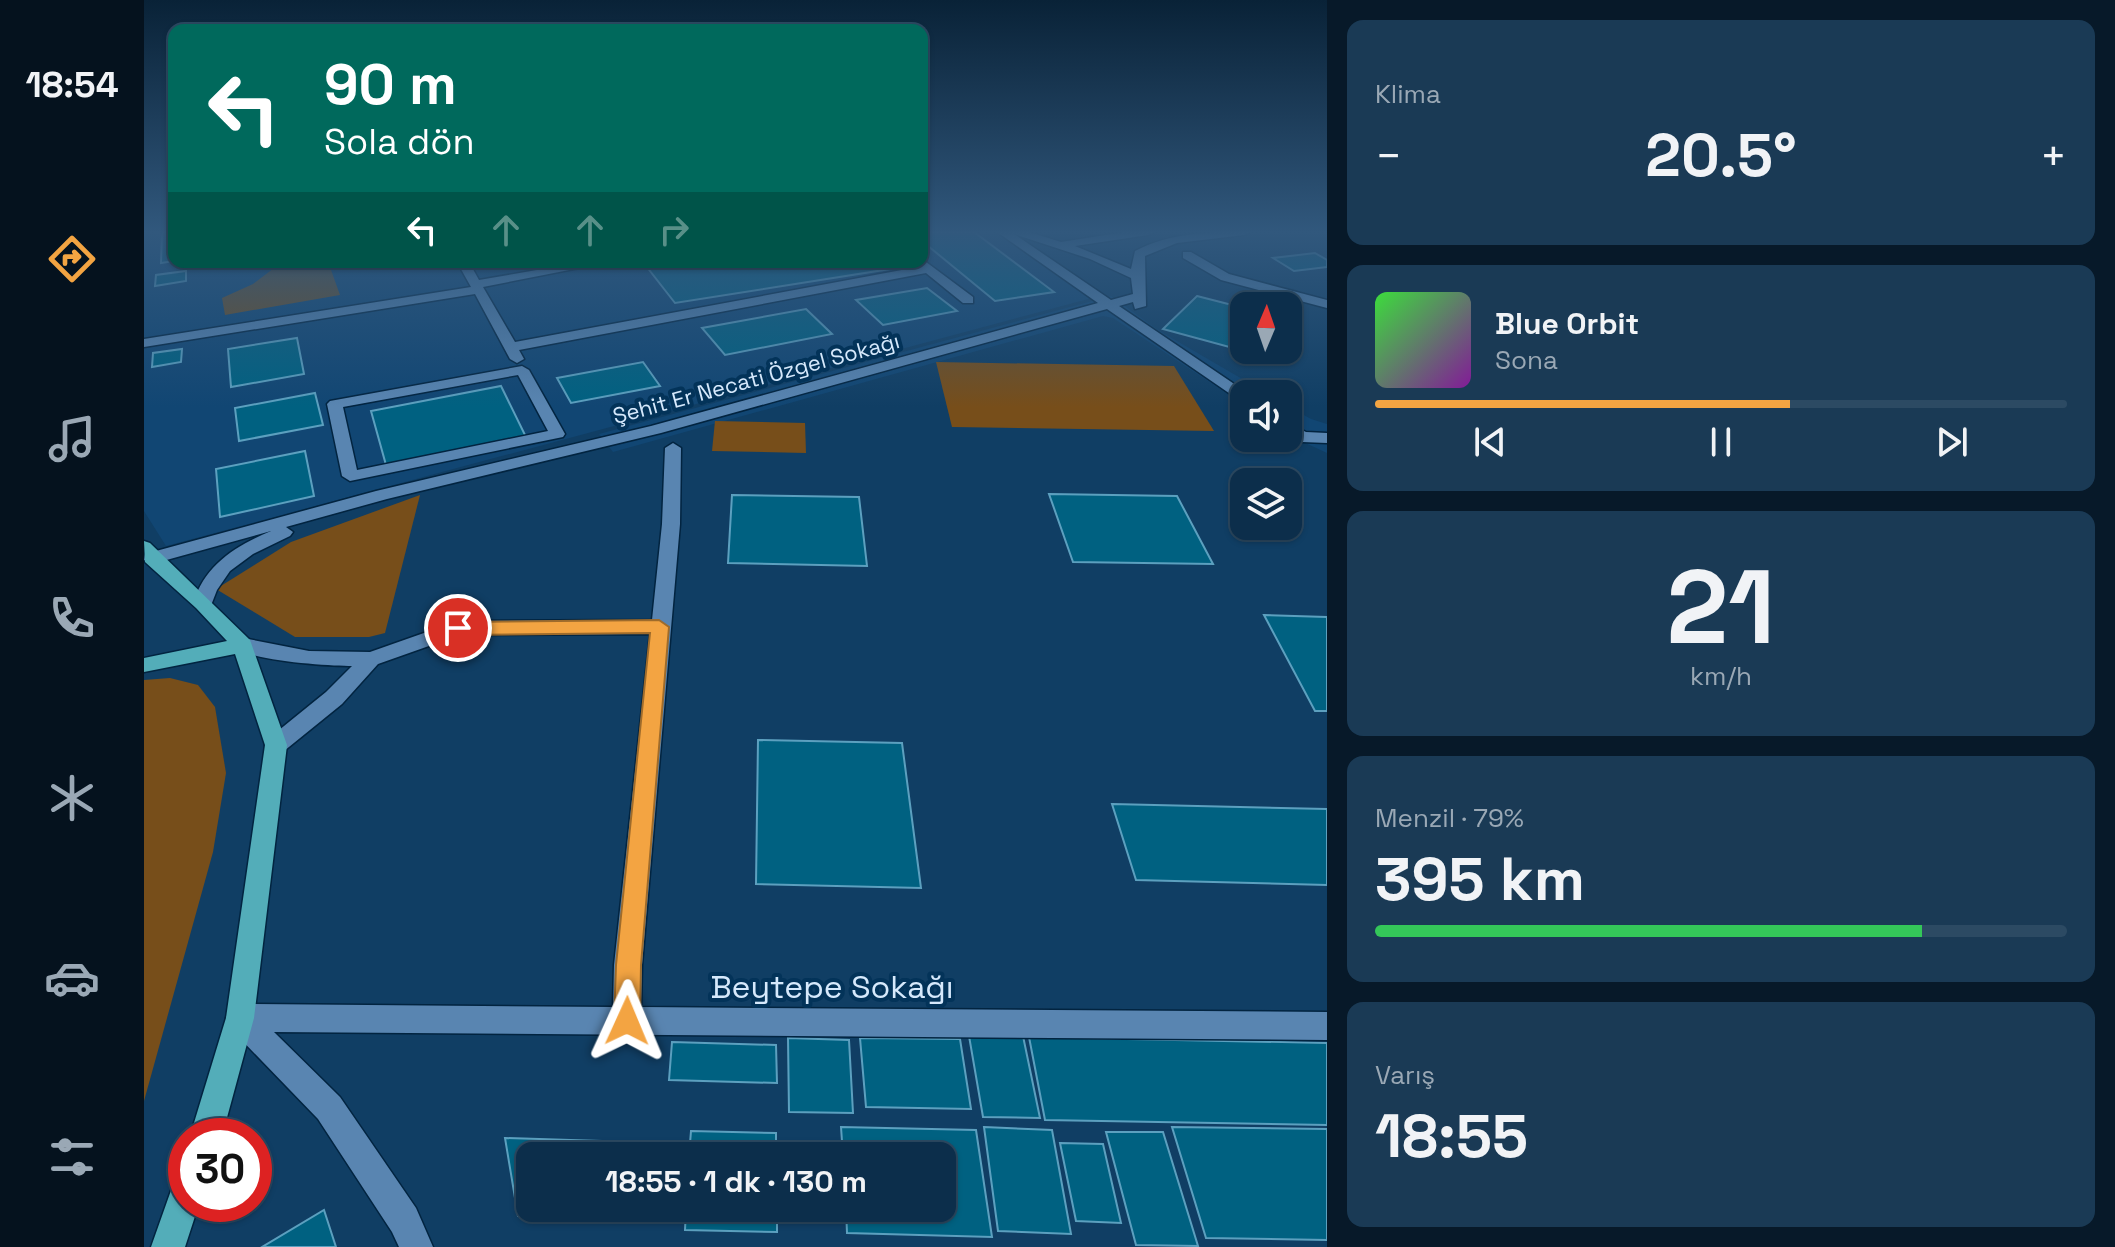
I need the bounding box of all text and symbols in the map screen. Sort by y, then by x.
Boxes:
text: 90 m [324,49,457,120]
icon: left [192,56,296,160]
text: 18:54 [25,62,119,108]
text: Klima [1375,77,1441,111]
text: 20.5° [1645,117,1797,194]
text: Sola dön [324,119,475,165]
text: − [1375,128,1402,184]
text: + [2040,128,2067,184]
icon: left [400,208,444,252]
icon: ahead [484,208,528,252]
icon: ahead [568,208,612,252]
icon: right [652,208,696,252]
icon: directions [44,231,100,287]
north arrow [1230,292,1302,364]
map controls [1230,292,1302,540]
text: Blue Orbit [1495,304,1639,343]
street label: Şehit Er Necati Özgel Sokağı [609,326,903,430]
text: Sona [1495,343,1558,377]
button: sound [1230,380,1302,452]
icon: music [44,411,100,467]
icon: previous [1468,420,1512,464]
icon: pause [1699,420,1743,464]
icon: next [1930,420,1974,464]
button: layers [1230,468,1302,540]
text: 21 [1667,541,1775,673]
icon: phone [44,590,100,646]
pin [424,594,492,662]
icon: arrive [436,606,480,650]
text: km/h [1690,659,1752,693]
icon: climate [44,770,100,826]
text: Menzil · 79% [1375,801,1524,835]
text: 395 km [1375,841,1585,918]
icon: car [44,950,100,1006]
street label: Beytepe Sokağı [710,967,954,1007]
position arrow [585,979,669,1063]
text: Varış [1375,1058,1435,1092]
text: 18:55 [1375,1098,1528,1175]
speed limit sign: 30 [168,1118,272,1222]
icon: filters [44,1129,100,1185]
text: 18:55 · 1 dk · 130 m [605,1162,867,1201]

